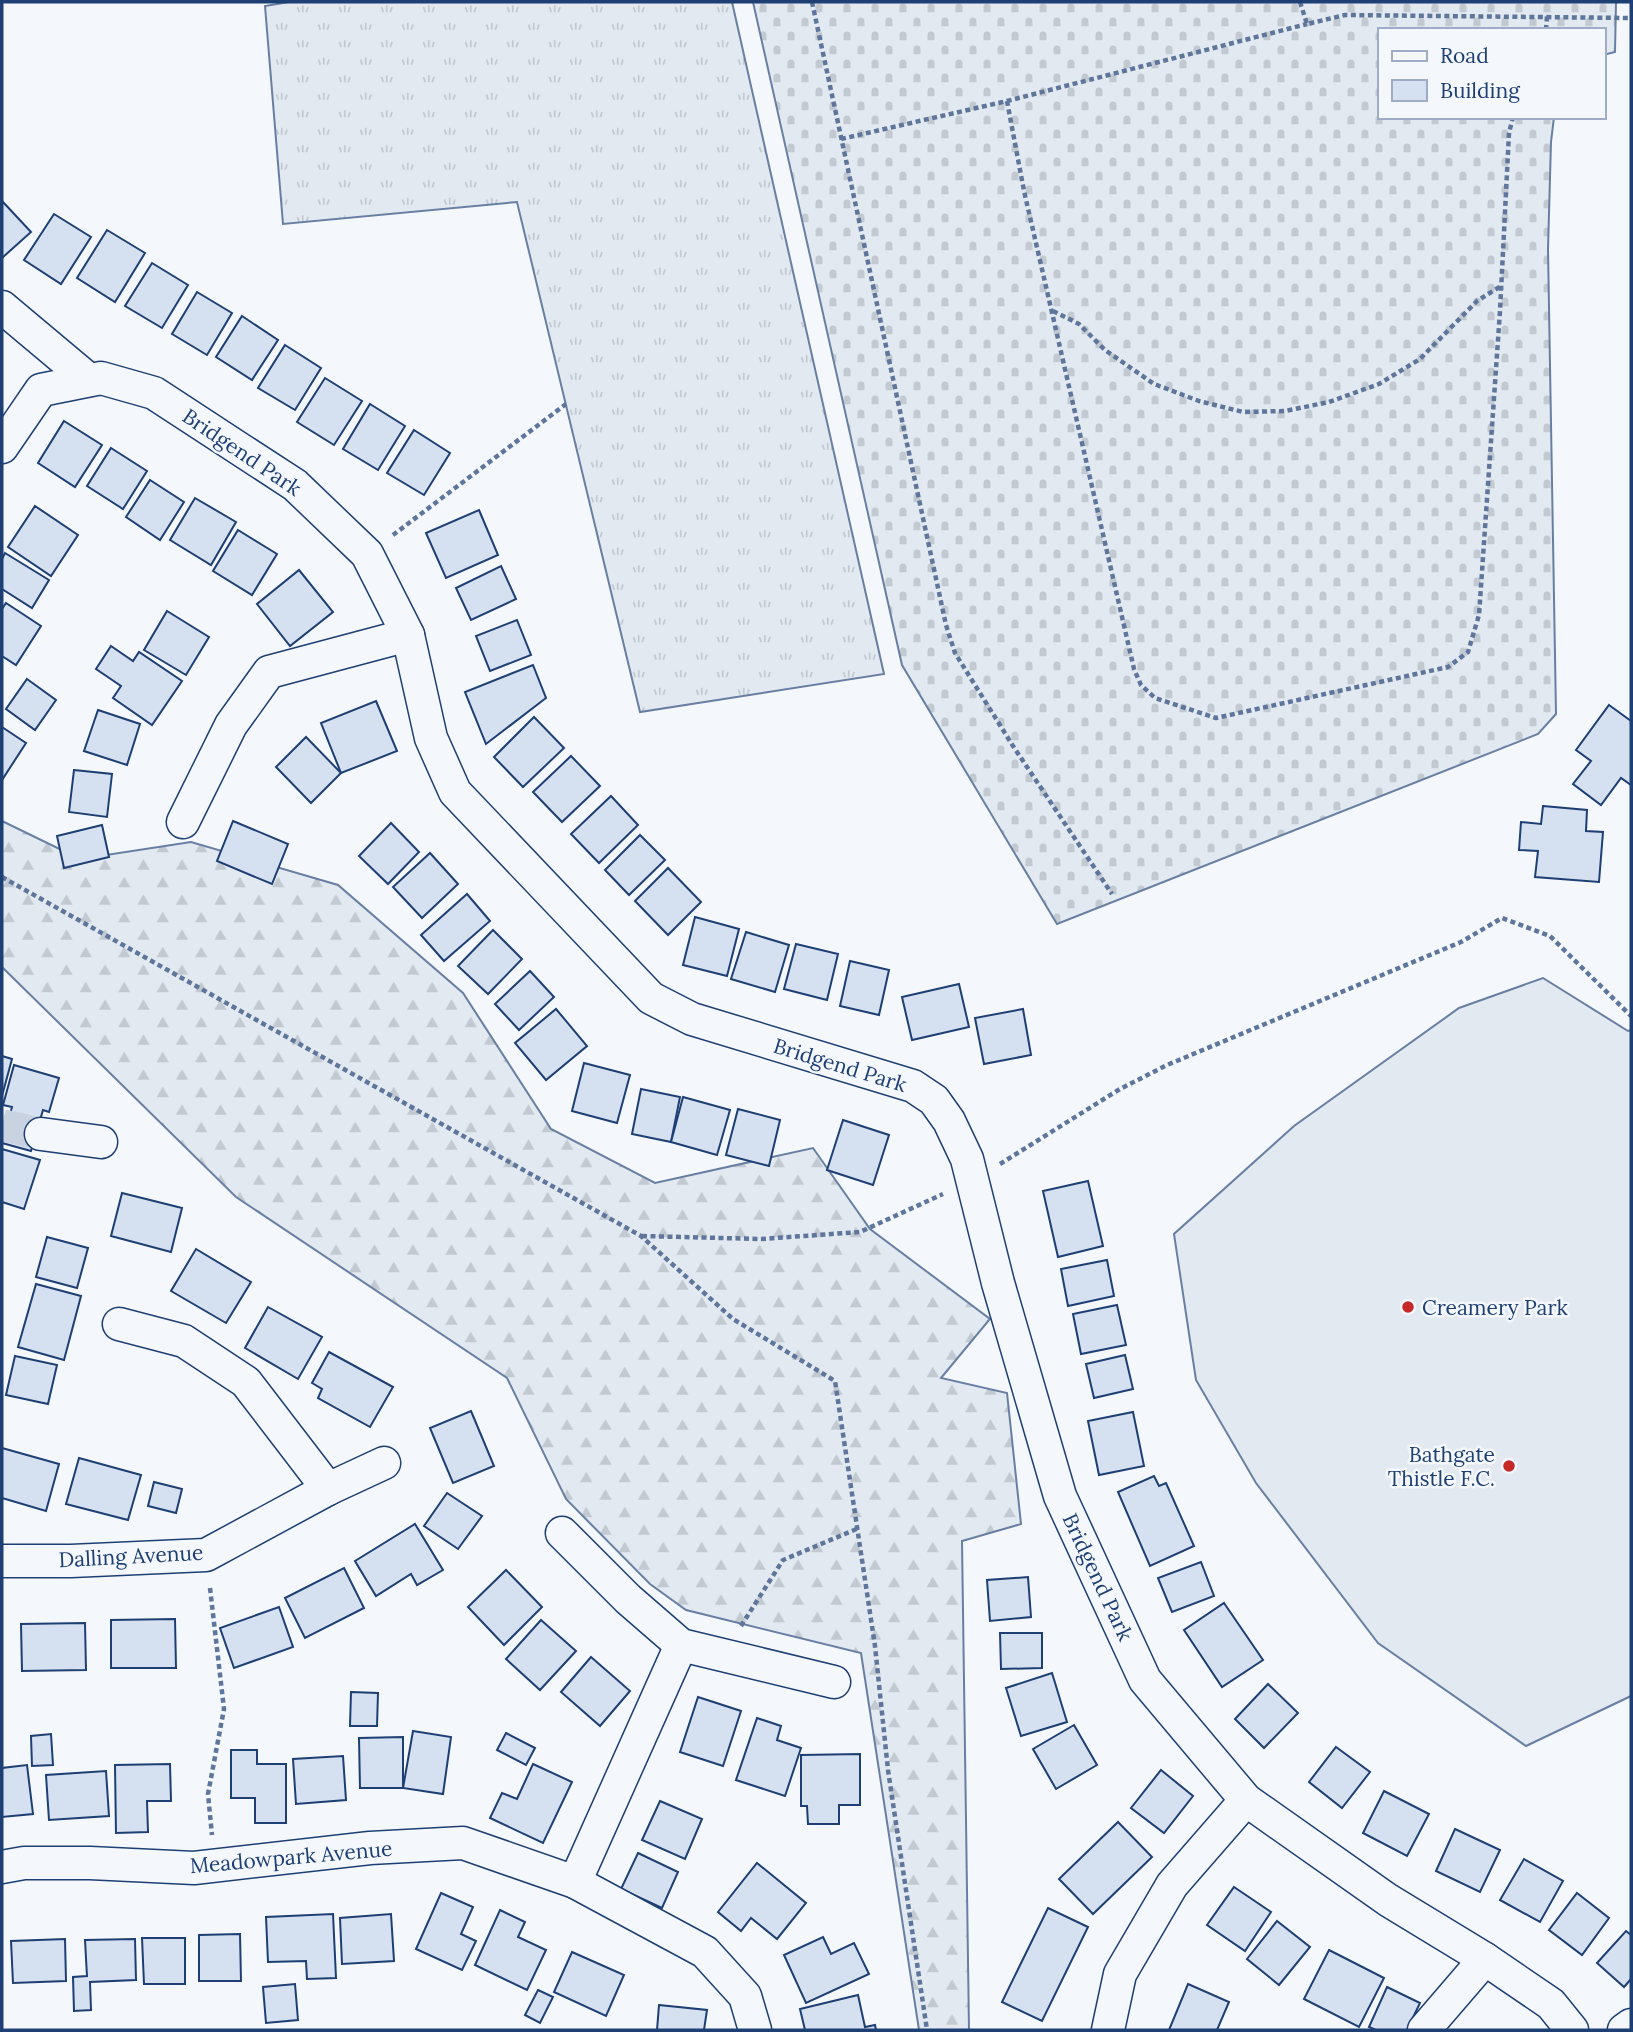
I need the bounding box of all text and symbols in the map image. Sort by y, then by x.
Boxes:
legend [1378,28,1605,119]
text: Road [1440,42,1489,69]
text: Building [1440,77,1520,104]
street label: Bridgend Park [177,402,307,502]
street label: Bridgend Park [770,1032,911,1098]
place label: Creamery Park [1422,1294,1568,1321]
marker: Creamery Park [1400,1299,1416,1315]
place label: Bathgate Thistle F.C. [1388,1441,1495,1492]
marker: Bathgate Thistle F.C. [1501,1458,1517,1474]
street label: Bridgend Park [1057,1509,1140,1646]
street label: Dalling Avenue [58,1539,204,1573]
street label: Meadowpark Avenue [189,1835,393,1879]

